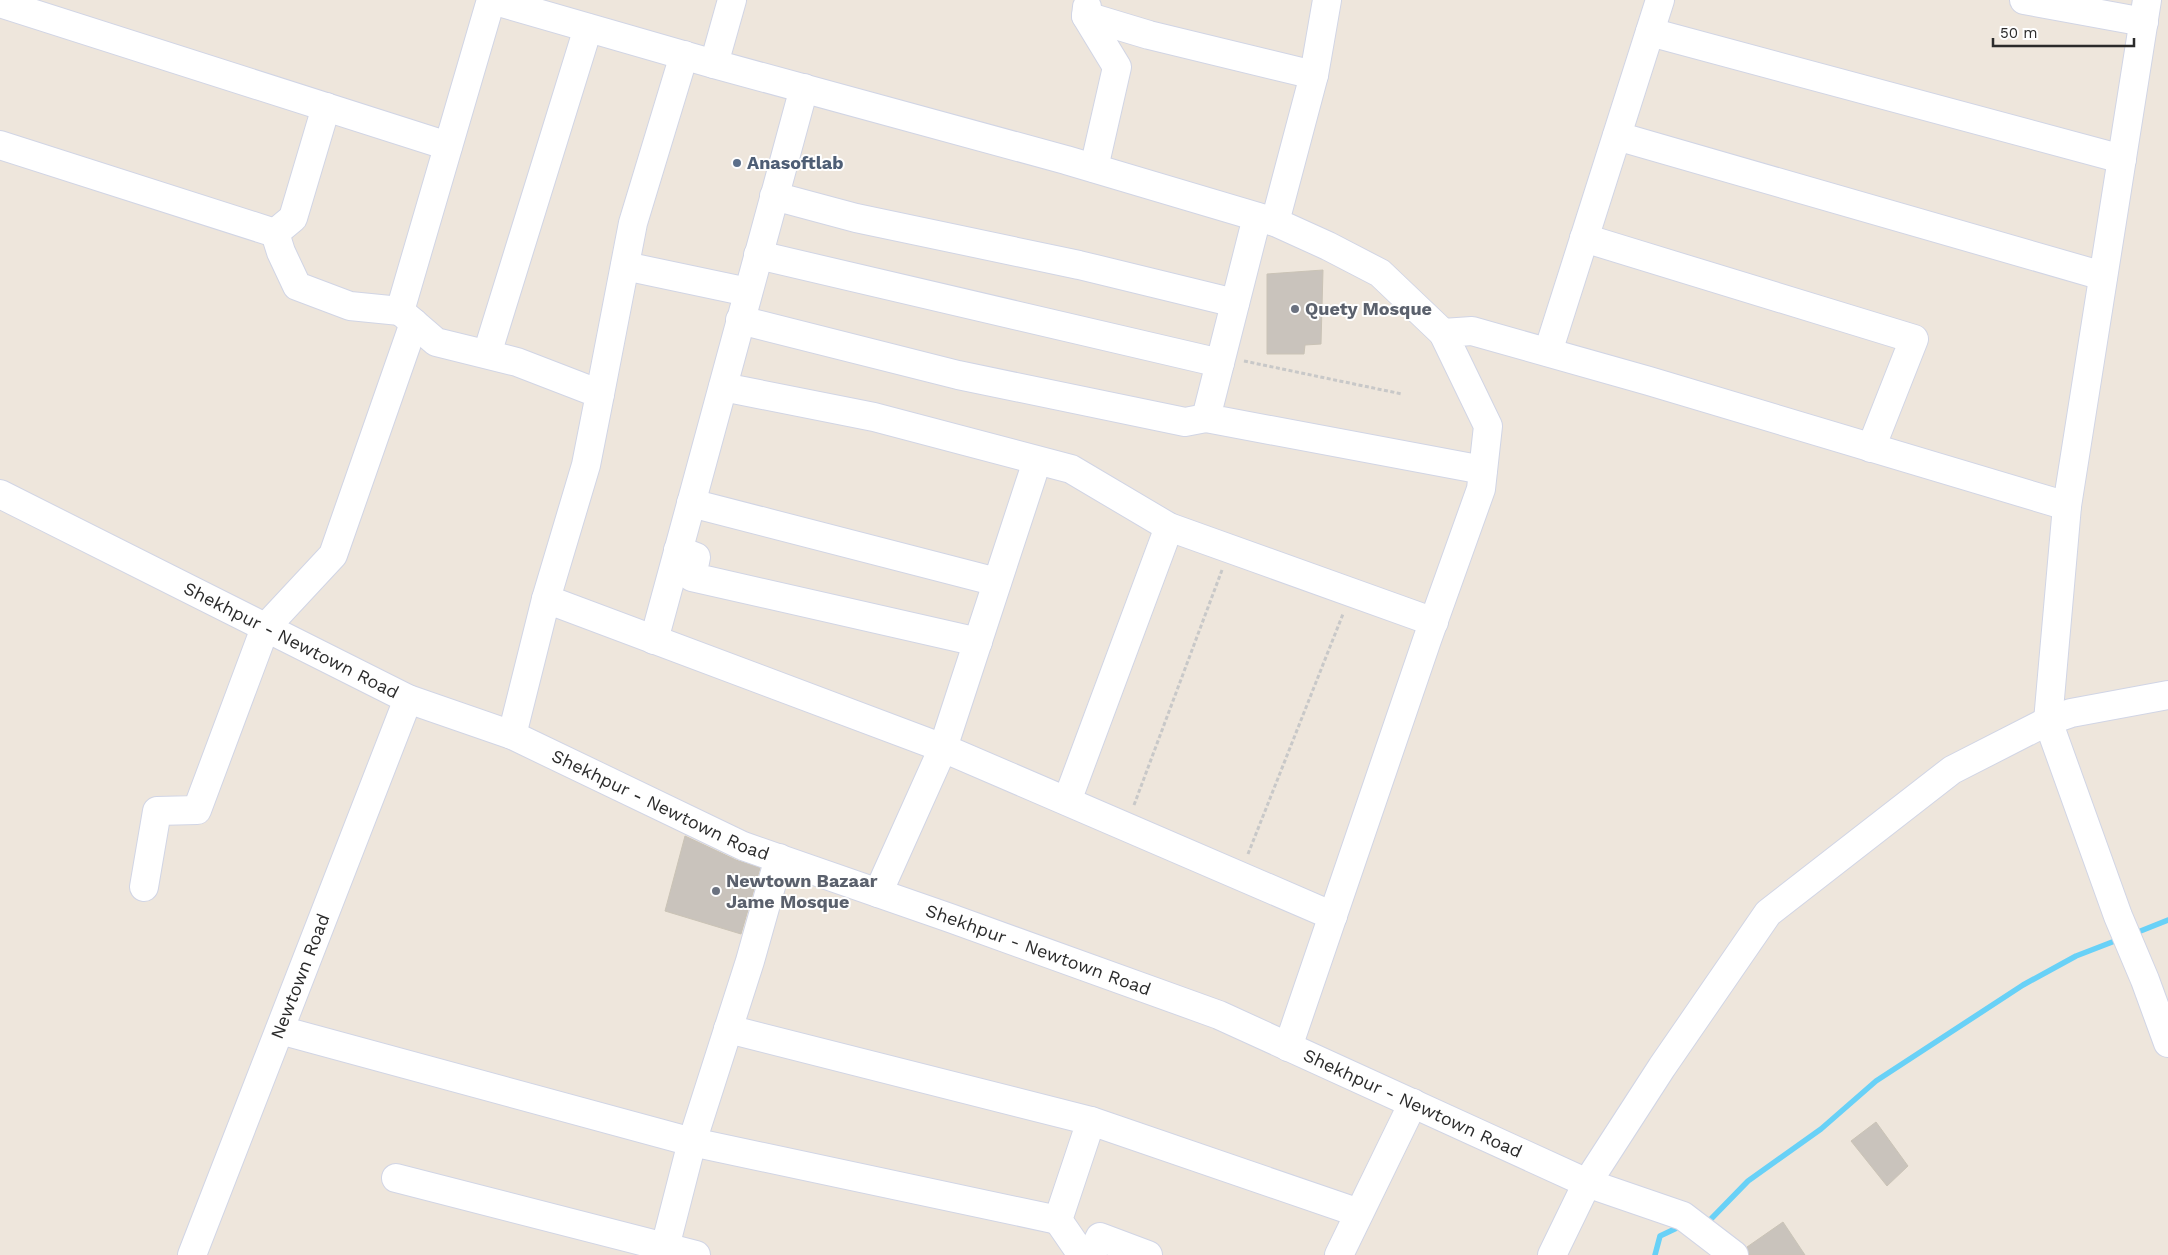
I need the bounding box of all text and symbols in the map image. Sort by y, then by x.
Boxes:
scale bar [1993,15,2134,47]
text: 50 m [2000,24,2037,42]
place label: Anasoftlab [747,152,843,173]
marker: Anasoftlab [731,157,743,169]
place label: Quety Mosque [1305,298,1432,319]
marker: Quety Mosque [1289,303,1301,315]
street label: Shekhpur - Newtown Road [180,577,403,703]
street label: Shekhpur - Newtown Road [549,745,772,864]
place label: Newtown Bazaar Jame Mosque [726,870,878,912]
marker: Newtown Bazaar Jame Mosque [710,885,722,897]
street label: Shekhpur - Newtown Road [923,899,1154,1000]
street label: Newtown Road [266,910,334,1042]
street label: Shekhpur - Newtown Road [1300,1044,1526,1162]

